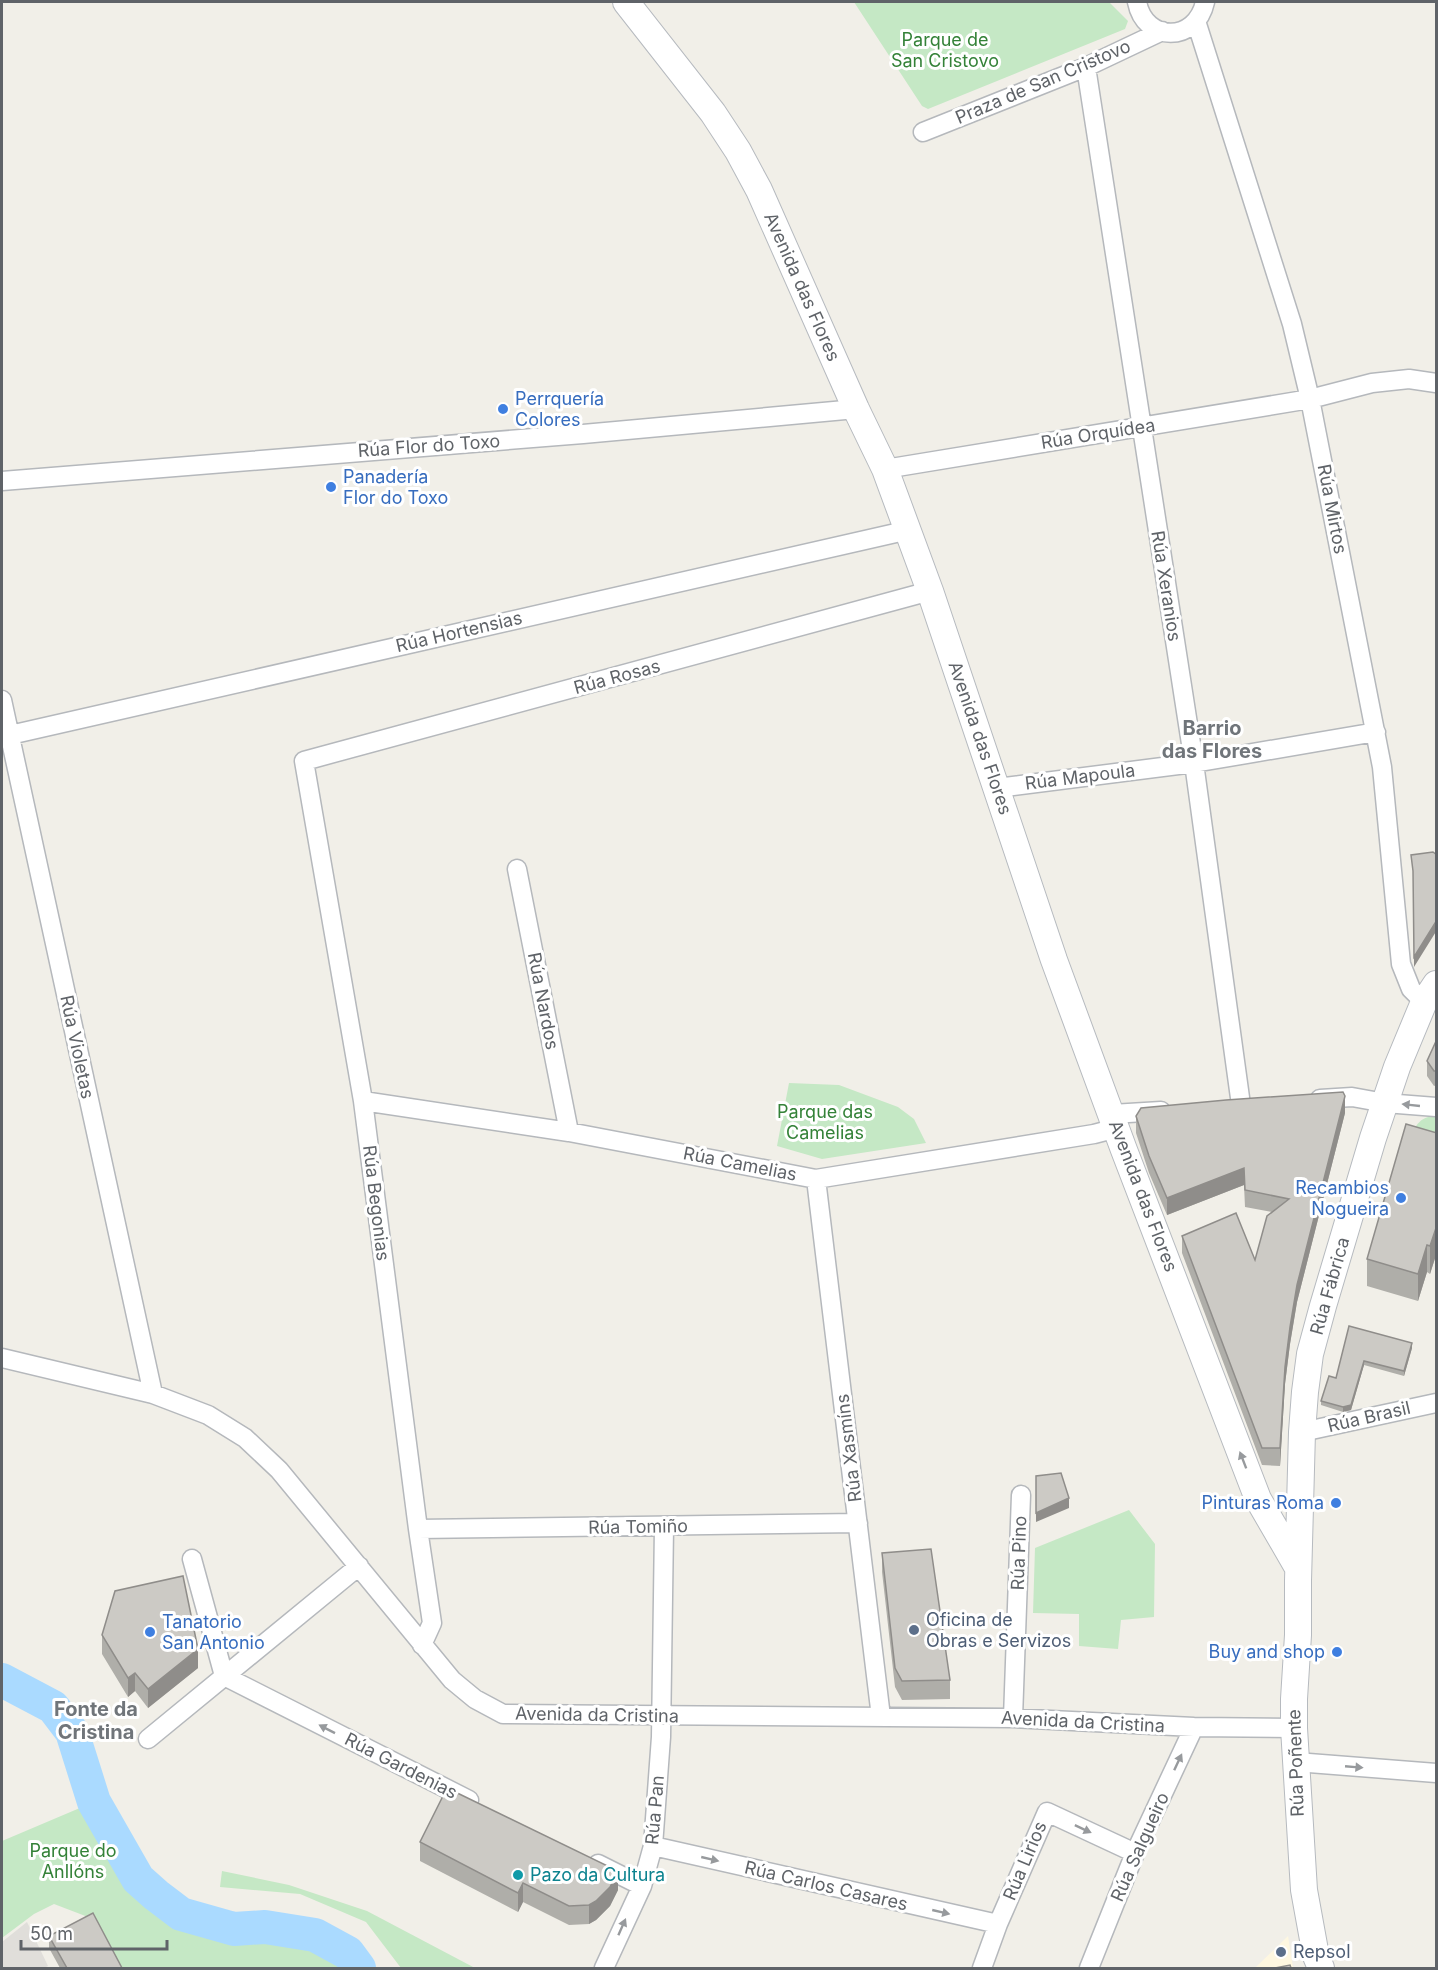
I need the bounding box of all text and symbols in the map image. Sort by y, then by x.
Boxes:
park label: Parque de San Cristovo [891,29,999,71]
street label: Praza de San Cristovo [952,35,1134,128]
street label: Avenida das Flores [760,209,845,364]
place label: Perrquería Colores [515,388,604,430]
marker: Perrquería Colores [496,402,510,416]
street label: Rúa Orquídea [1039,414,1157,453]
street label: Rúa Flor do Toxo [357,430,501,461]
street label: Rúa Mirtos [1313,462,1351,556]
place label: Panadería Flor do Toxo [343,466,448,508]
marker: Panadería Flor do Toxo [324,480,338,494]
street label: Rúa Xeranios [1147,529,1186,643]
street label: Rúa Hortensias [394,607,524,656]
street label: Rúa Rosas [571,655,662,698]
street label: Avenida das Flores [944,658,1017,817]
district label: Barrio das Flores [1162,716,1262,763]
street label: Rúa Mapoula [1024,759,1136,794]
street label: Rúa Nardos [524,950,563,1051]
street label: Rúa Violetas [56,993,99,1101]
one-way arrow [1401,1100,1420,1110]
park label: Parque das Camelias [777,1101,873,1143]
street label: Avenida das Flores [1105,1117,1182,1275]
street label: Rúa Camelias [682,1142,799,1185]
street label: Rúa Begonias [359,1144,394,1262]
place label: Recambios Nogueira [1295,1177,1389,1219]
marker: Recambios Nogueira [1394,1191,1408,1205]
street label: Rúa Fábrica [1306,1235,1353,1337]
street label: Rúa Xasmíns [831,1393,866,1503]
street label: Rúa Brasil [1325,1397,1412,1436]
one-way arrow [1238,1451,1248,1469]
place label: Pinturas Roma [1202,1492,1324,1513]
marker: Pinturas Roma [1329,1496,1343,1510]
street label: Rúa Tomiño [588,1515,688,1538]
street label: Rúa Pino [1007,1515,1030,1591]
place label: Oficina de Obras e Servizos [926,1609,1071,1651]
place label: Tanatorio San Antonio [162,1611,265,1653]
marker: Oficina de Obras e Servizos [907,1623,921,1637]
marker: Tanatorio San Antonio [143,1625,157,1639]
place label: Buy and shop [1209,1641,1325,1662]
marker: Buy and shop [1330,1645,1344,1659]
district label: Fonte da Cristina [54,1697,138,1744]
street label: Avenida da Cristina [515,1703,679,1726]
street label: Avenida da Cristina [1001,1707,1165,1736]
street label: Rúa Poñente [1283,1709,1308,1817]
one-way arrow [318,1724,335,1733]
street label: Rúa Gardenias [341,1728,461,1803]
one-way arrow [1173,1754,1182,1771]
one-way arrow [1345,1762,1364,1771]
street label: Rúa Pan [641,1774,668,1846]
street label: Rúa Salgueiro [1106,1789,1173,1905]
street label: Rúa Lirios [999,1818,1051,1903]
one-way arrow [1075,1824,1092,1833]
park label: Parque do Anllóns [29,1840,117,1882]
one-way arrow [701,1855,720,1865]
street label: Rúa Carlos Casares [743,1857,910,1915]
place label: Pazo da Cultura [530,1864,665,1885]
marker: Pazo da Cultura [511,1868,525,1882]
one-way arrow [932,1908,951,1918]
scale bar [21,1913,166,1951]
one-way arrow [618,1918,628,1936]
text: 50 m [30,1923,73,1944]
place label: Repsol [1293,1941,1351,1962]
marker: Repsol [1274,1945,1288,1959]

